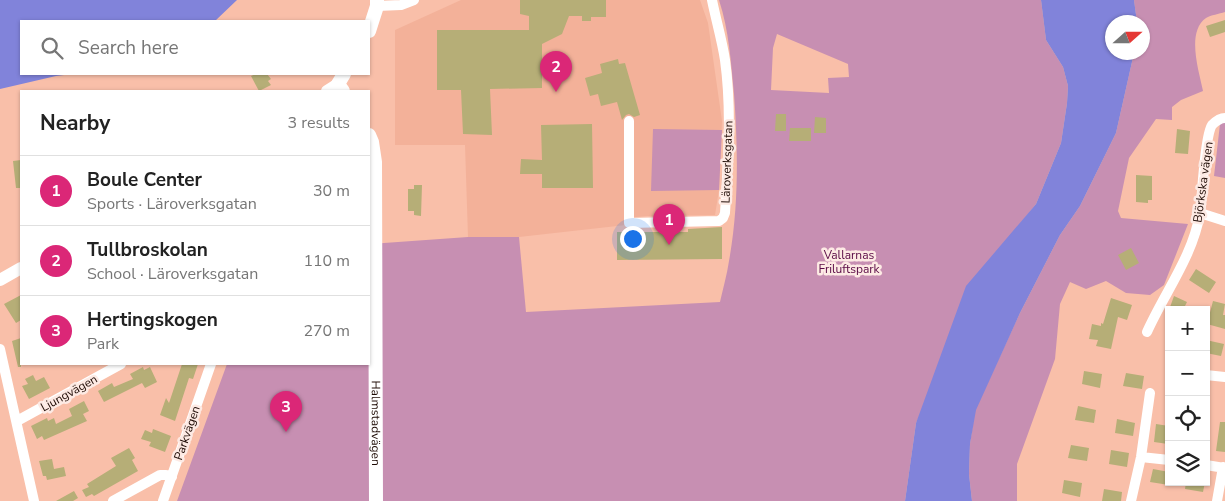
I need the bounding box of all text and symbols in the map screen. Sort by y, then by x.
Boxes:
north arrow [1105,15,1150,60]
search box [20,20,370,75]
icon: search [38,34,66,62]
text: Search here [78,35,179,61]
pin: 2 [540,51,572,92]
text: Nearby [40,109,110,137]
text: 3 results [288,112,350,134]
street label: Läroverksgatan [718,120,736,204]
street label: Björkska vägen [1189,140,1217,224]
text: Boule Center [87,167,202,193]
text: 1 [51,180,61,202]
text: 30 m [313,180,350,202]
text: Sports · Läroverksgatan [87,193,257,215]
pin: 1 [653,204,685,245]
your location [620,226,646,252]
text: Tullbroskolan [87,237,208,263]
park label: Vallarnas Friluftspark [818,247,881,277]
text: 2 [51,250,61,272]
text: 110 m [303,250,350,272]
text: School · Läroverksgatan [87,263,258,285]
map controls [1165,306,1210,486]
button: + [1165,306,1210,351]
text: Hertingskogen [87,307,218,333]
text: 3 [51,320,61,342]
text: 270 m [303,320,350,342]
text: Park [87,333,119,355]
button: − [1165,351,1210,396]
street label: Ljungvägen [38,371,100,415]
street label: Halmstadvägen [368,380,384,466]
pin: 3 [270,391,302,432]
button: locate [1165,396,1210,441]
street label: Parkvägen [170,404,204,462]
button: layers [1165,441,1210,486]

